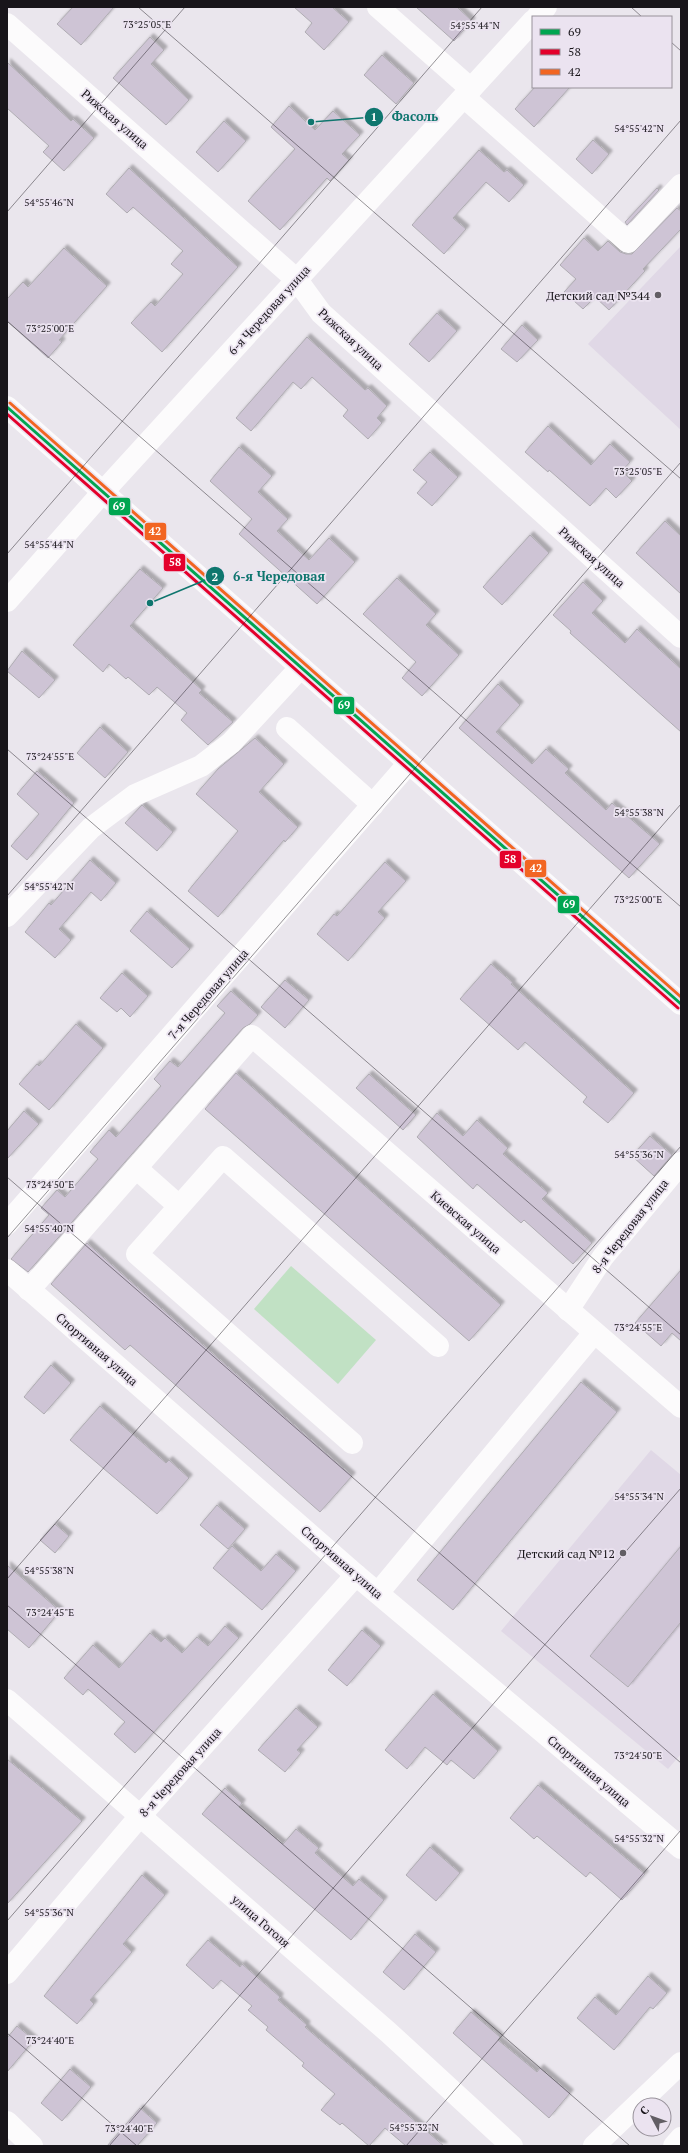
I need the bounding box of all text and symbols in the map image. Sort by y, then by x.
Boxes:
legend [532,16,672,88]
text: 73°25'05"E [123,18,171,31]
text: 54°55'44"N [450,19,500,32]
text: 69 [568,24,581,39]
text: 58 [568,44,581,59]
text: 42 [568,64,581,79]
street label: Рижская улица [79,86,151,152]
callout: Фасоль [364,104,446,129]
text: Фасоль [392,107,438,125]
text: 1 [371,109,377,124]
text: 54°55'42"N [614,122,664,135]
text: 54°55'46"N [24,196,74,209]
street label: 6-я Чередовая улица [225,262,313,358]
place label: Детский сад №344 [546,288,651,303]
marker: Детский сад №344 [653,290,663,300]
street label: Рижская улица [315,305,387,373]
text: 73°25'00"E [26,322,74,335]
text: 73°25'05"E [614,465,662,478]
line badge: 69 [108,497,131,516]
text: 69 [113,499,125,513]
line badge: 42 [144,522,167,541]
street label: Рижская улица [556,523,628,591]
text: 42 [149,524,161,538]
text: 54°55'44"N [24,538,74,551]
line badge: 58 [163,553,186,572]
text: 58 [169,555,181,569]
callout: 6-я Чередовая [205,564,333,589]
text: 6-я Чередовая [233,567,326,585]
text: 2 [212,569,219,584]
line badge: 69 [333,696,355,715]
text: 69 [338,698,350,712]
text: 73°24'55"E [26,750,74,763]
text: 54°55'38"N [614,806,664,819]
line badge: 58 [499,850,522,869]
text: 58 [504,852,516,866]
line badge: 42 [524,859,547,878]
text: 42 [530,861,542,875]
text: 54°55'42"N [24,880,74,893]
text: 73°25'00"E [614,893,662,906]
line badge: 69 [557,895,580,914]
text: 69 [563,897,575,911]
street label: 7-я Чередовая улица [165,946,251,1042]
text: 54°55'36"N [614,1148,664,1161]
street label: 8-я Чередовая улица [589,1176,671,1276]
text: 73°24'50"E [26,1178,74,1191]
street label: Киевская улица [428,1187,504,1257]
text: 54°55'40"N [24,1222,74,1235]
street label: Спортивная улица [53,1309,141,1389]
text: 73°24'55"E [614,1321,662,1334]
text: 54°55'34"N [614,1490,664,1503]
street label: Спортивная улица [298,1522,386,1602]
place label: Детский сад №12 [518,1546,615,1561]
marker: Детский сад №12 [618,1548,628,1558]
text: 54°55'38"N [24,1564,74,1577]
text: 73°24'45"E [26,1606,74,1619]
street label: 8-я Чередовая улица [136,1724,224,1820]
street label: Спортивная улица [544,1732,634,1810]
text: 73°24'50"E [614,1749,662,1762]
text: 54°55'32"N [614,1832,664,1845]
street label: улица Гоголя [228,1891,293,1950]
text: 54°55'36"N [24,1906,74,1919]
text: 73°24'40"E [26,2034,74,2047]
north arrow [632,2097,672,2137]
text: С [637,2103,652,2118]
text: 54°55'32"N [389,2121,439,2134]
text: 73°24'40"E [105,2122,153,2135]

